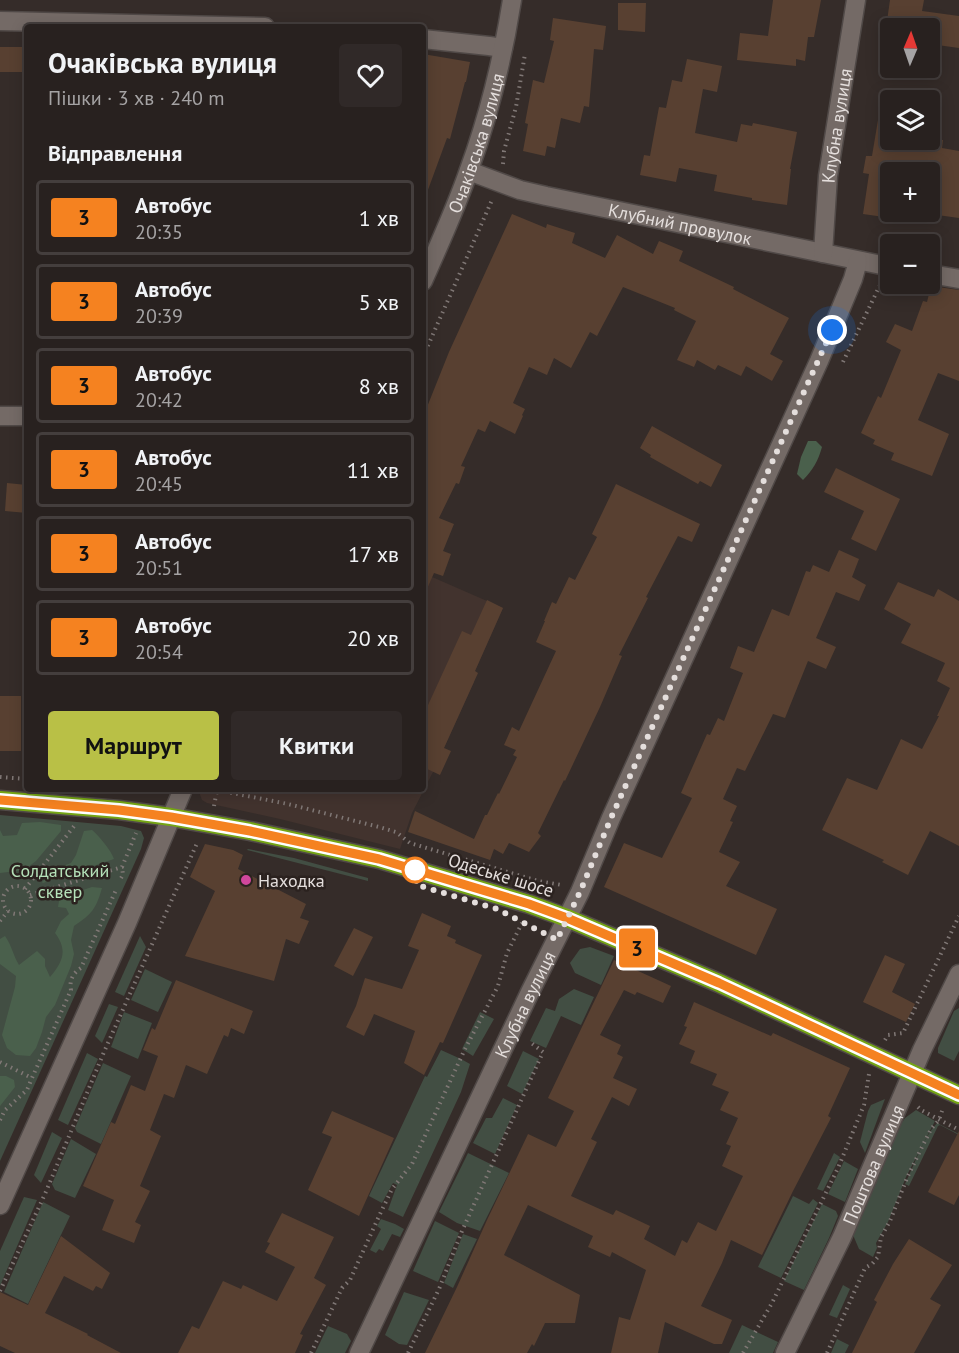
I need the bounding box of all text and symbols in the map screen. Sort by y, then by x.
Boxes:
north arrow [880,18,940,78]
map controls [880,18,940,294]
text: Очаківська вулиця [48,44,277,81]
button: heart [339,44,402,107]
street label: Клубна вулиця [816,67,856,184]
street label: Очаківська вулиця [442,71,509,216]
text: Пішки · 3 хв · 240 m [48,85,225,111]
button: layers [880,90,940,150]
text: Відправлення [48,139,182,167]
button: + [880,162,940,222]
text: Автобус [135,191,212,219]
street label: Клубний провулок [606,198,754,250]
text: 3 [78,204,90,231]
text: 1 хв [359,204,399,232]
text: 20:35 [135,219,183,245]
button: − [880,234,940,294]
text: Автобус [135,275,212,303]
text: 3 [78,288,90,315]
text: 5 хв [359,288,399,316]
text: 20:39 [135,303,183,329]
your location [817,315,847,345]
text: Автобус [135,359,212,387]
text: 3 [78,372,90,399]
text: 8 хв [359,372,399,400]
text: 20:42 [135,387,183,413]
text: Автобус [135,443,212,471]
text: 3 [78,456,90,483]
text: 11 хв [347,456,399,484]
text: 20:45 [135,471,183,497]
text: Автобус [135,527,212,555]
text: 3 [78,540,90,567]
text: 17 хв [348,540,399,568]
text: 20:51 [135,555,183,581]
text: Автобус [135,611,212,639]
text: 3 [78,624,90,651]
text: 20 хв [347,624,399,652]
text: 20:54 [135,639,183,665]
button: Маршрут [48,711,219,780]
button: Квитки [231,711,402,780]
street label: Одеське шосе [446,848,556,902]
unlabelled marker [402,857,428,883]
park label: Солдатський сквер [11,859,109,903]
place label: Находка [258,869,325,892]
marker: Находка [239,873,253,887]
line badge: 3 [618,928,656,968]
text: 3 [631,935,643,962]
street label: Клубна вулиця [489,947,560,1062]
street label: Поштова вулиця [837,1101,909,1228]

